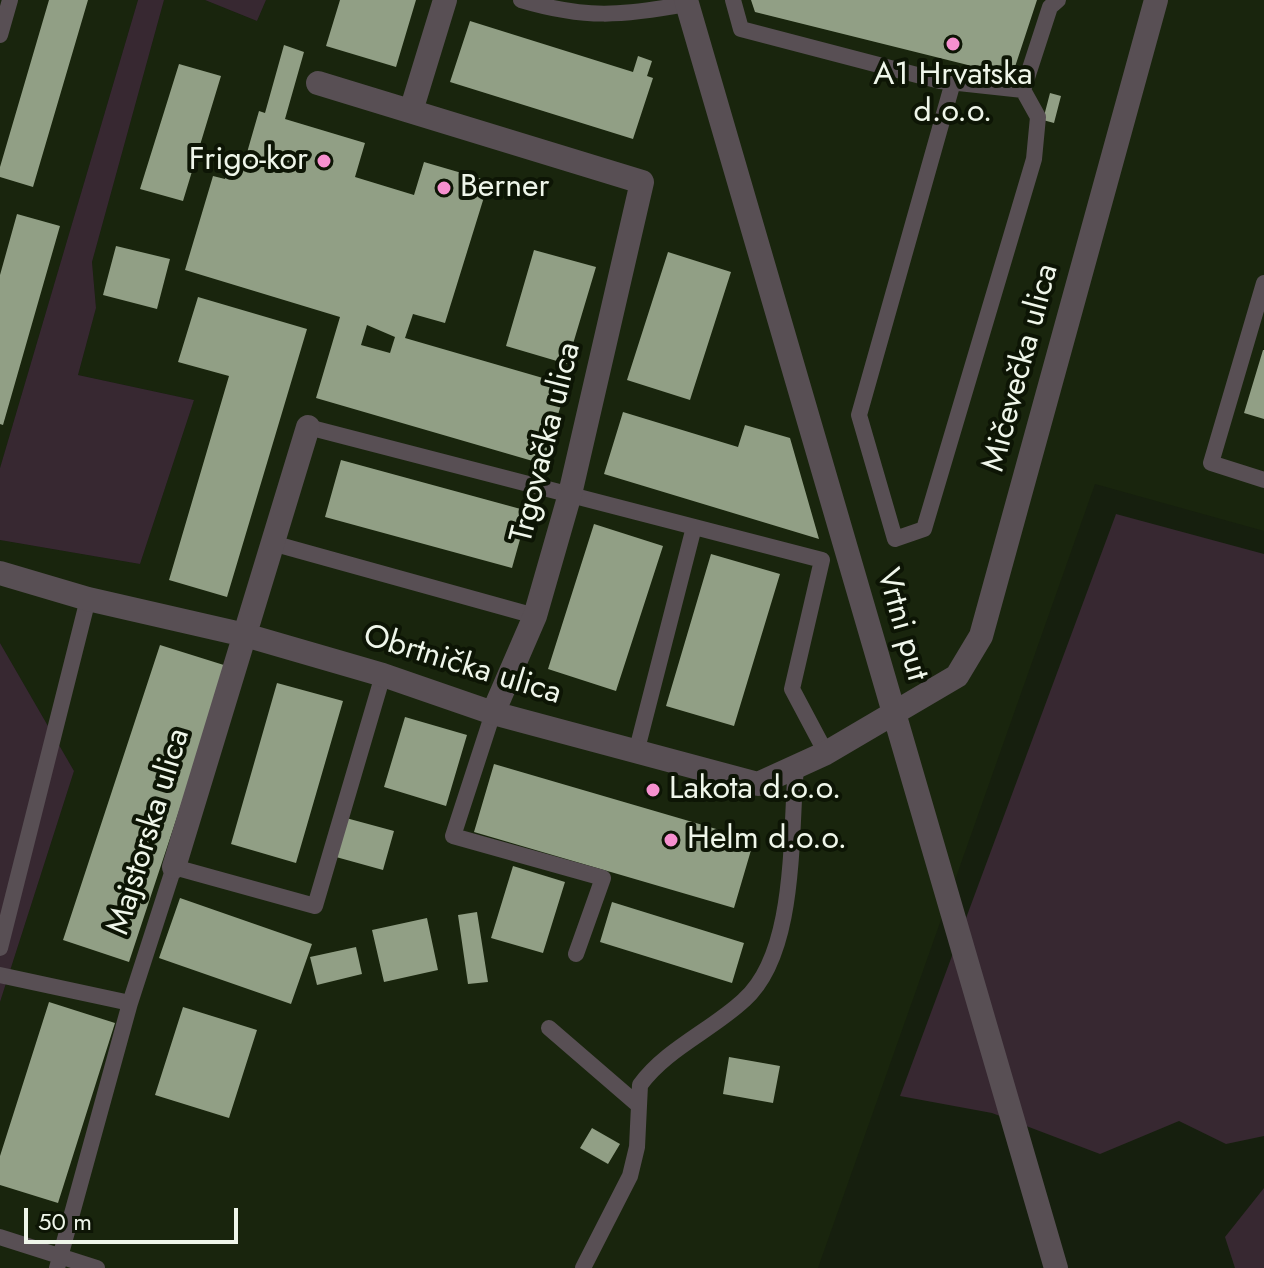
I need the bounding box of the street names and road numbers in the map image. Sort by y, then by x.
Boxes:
street label: Mičevečka ulica [976,260,1068,476]
street label: Trgovačka ulica [504,339,590,547]
street label: Vrtni put [867,564,935,686]
street label: Obrtnička ulica [358,618,566,714]
street label: Majstorska ulica [100,724,200,940]

